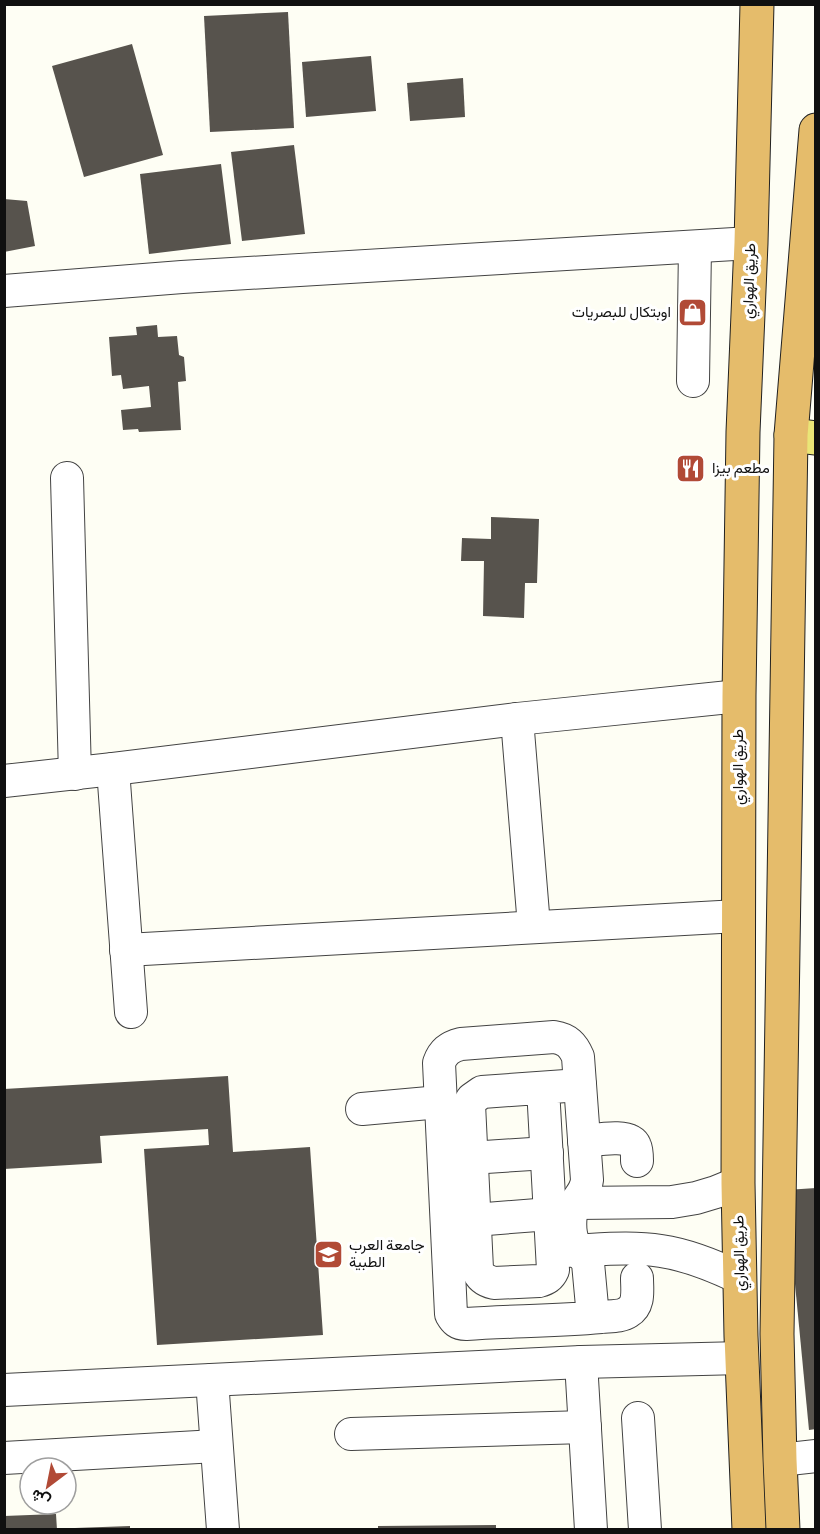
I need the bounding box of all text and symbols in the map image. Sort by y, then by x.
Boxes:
street label: طريق الهواري [739,243,763,319]
shop icon: اوبتكال للبصريات [676,296,708,328]
place label: اوبتكال للبصريات [572,303,671,321]
restaurant icon: مطعم بيزا [675,452,707,484]
place label: مطعم بيزا [712,459,770,478]
street label: طريق الهواري [729,729,751,805]
street label: طريق الهواري [729,1215,753,1291]
place label: جامعة العرب الطبية [349,1236,424,1271]
school or university icon: جامعة العرب الطبية [312,1238,344,1270]
north arrow [18,1456,78,1516]
text: ش [27,1485,54,1511]

